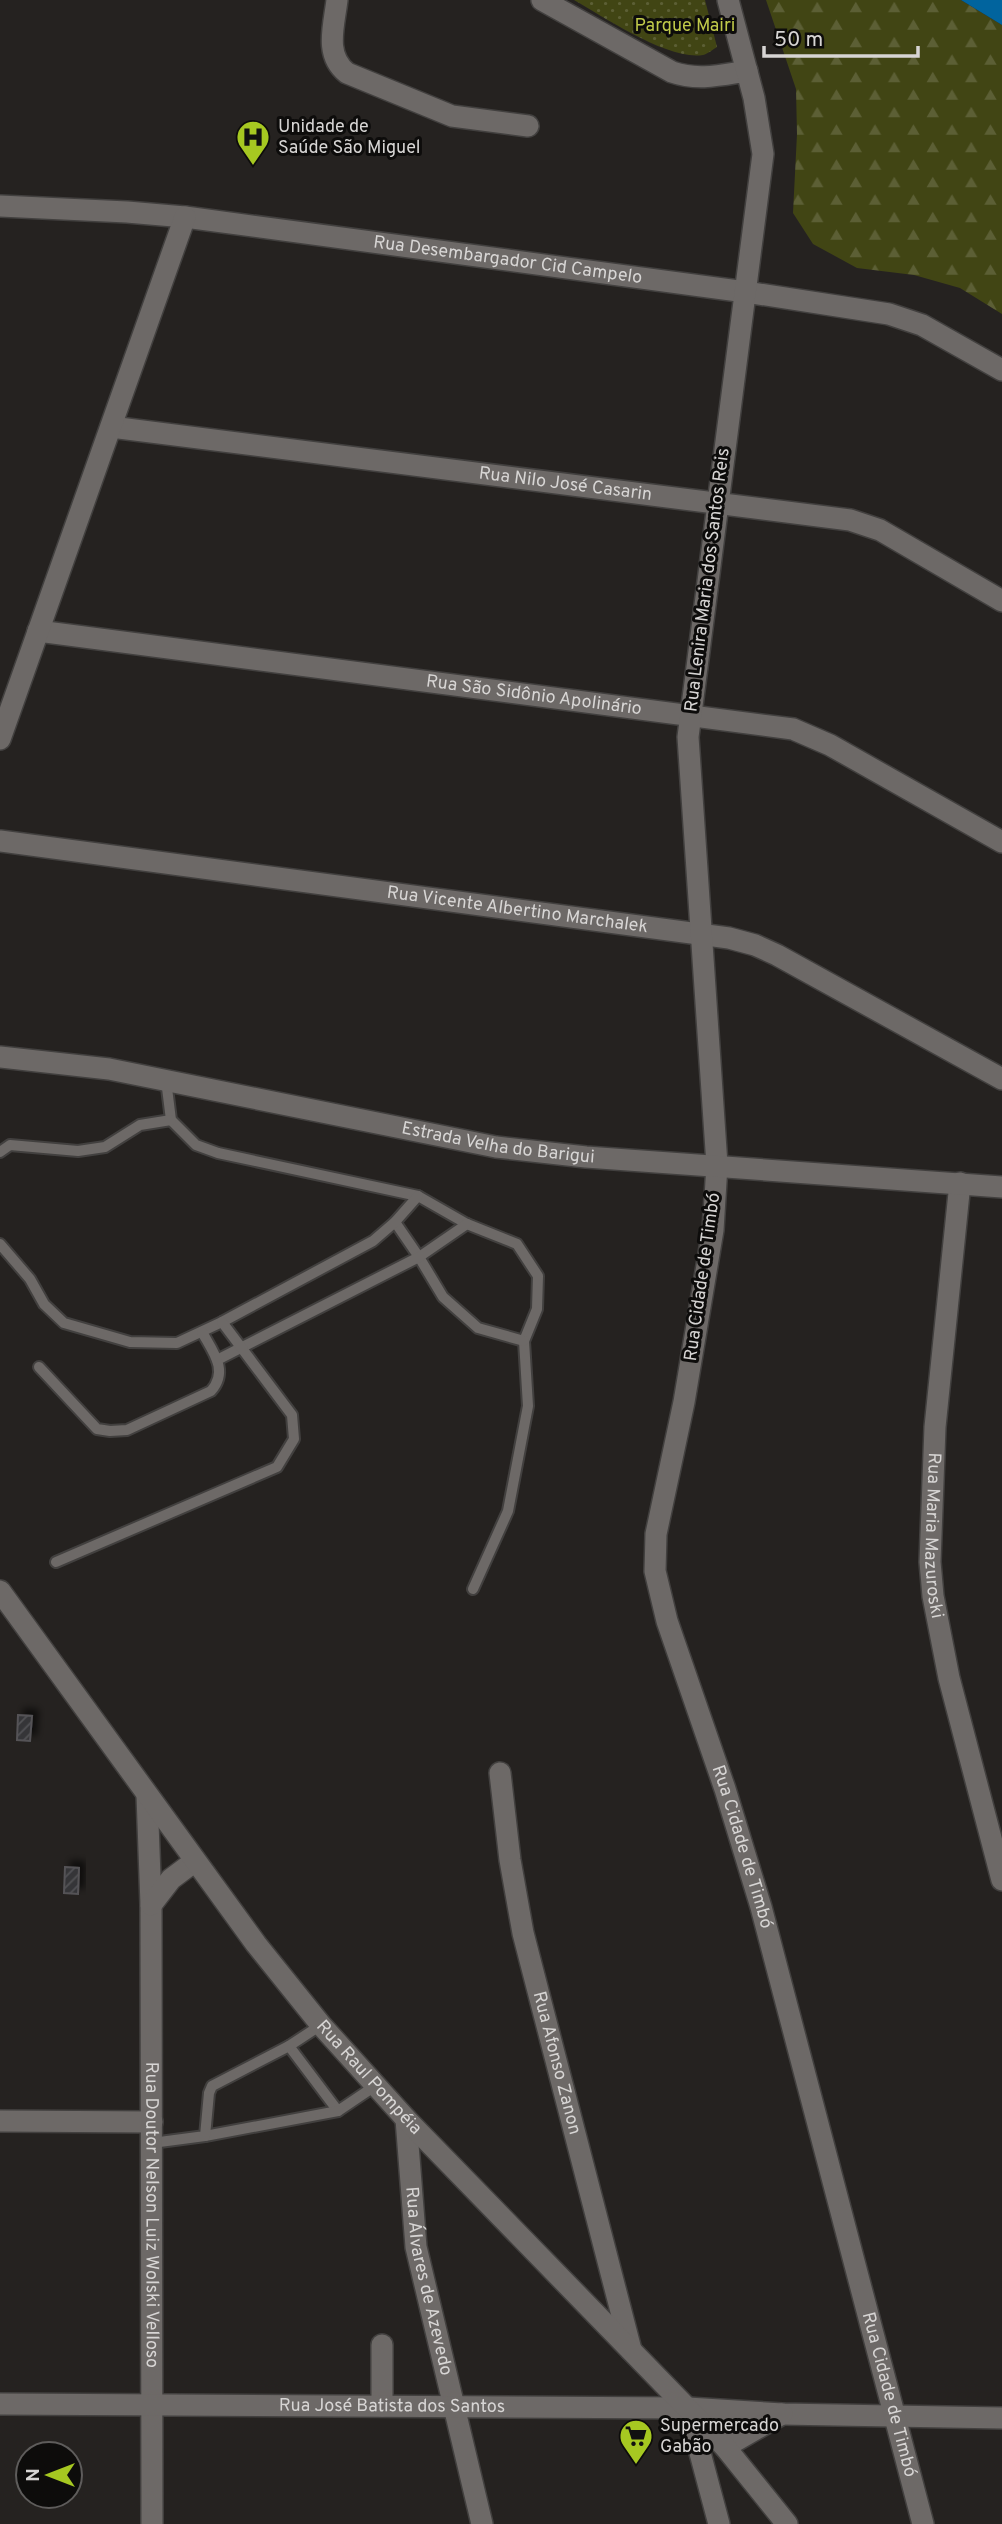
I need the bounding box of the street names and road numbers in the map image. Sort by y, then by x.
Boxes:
street label: Rua Desembargador Cid Campelo [372,231,644,290]
street label: Rua Lenira Maria dos Santos Reis [680,447,736,713]
street label: Rua Nilo José Casarin [477,462,653,506]
street label: Rua São Sidônio Apolinário [425,670,643,721]
street label: Rua Vicente Albertino Marchalek [386,881,649,939]
street label: Estrada Velha do Barigui [400,1117,595,1169]
street label: Rua Cidade de Timbó [680,1191,726,1363]
street label: Rua Maria Mazuroski [918,1452,949,1620]
street label: Rua Cidade de Timbó [706,1762,778,1931]
street label: Rua Afonso Zanon [527,1989,586,2137]
street label: Rua Raul Pompéia [311,2015,427,2140]
street label: Rua Doutor Nelson Luiz Wolski Velloso [140,2062,163,2368]
street label: Rua Álvares de Azevedo [400,2186,458,2378]
street label: Rua Cidade de Timbó [856,2309,922,2480]
street label: Rua José Batista dos Santos [279,2394,505,2418]

